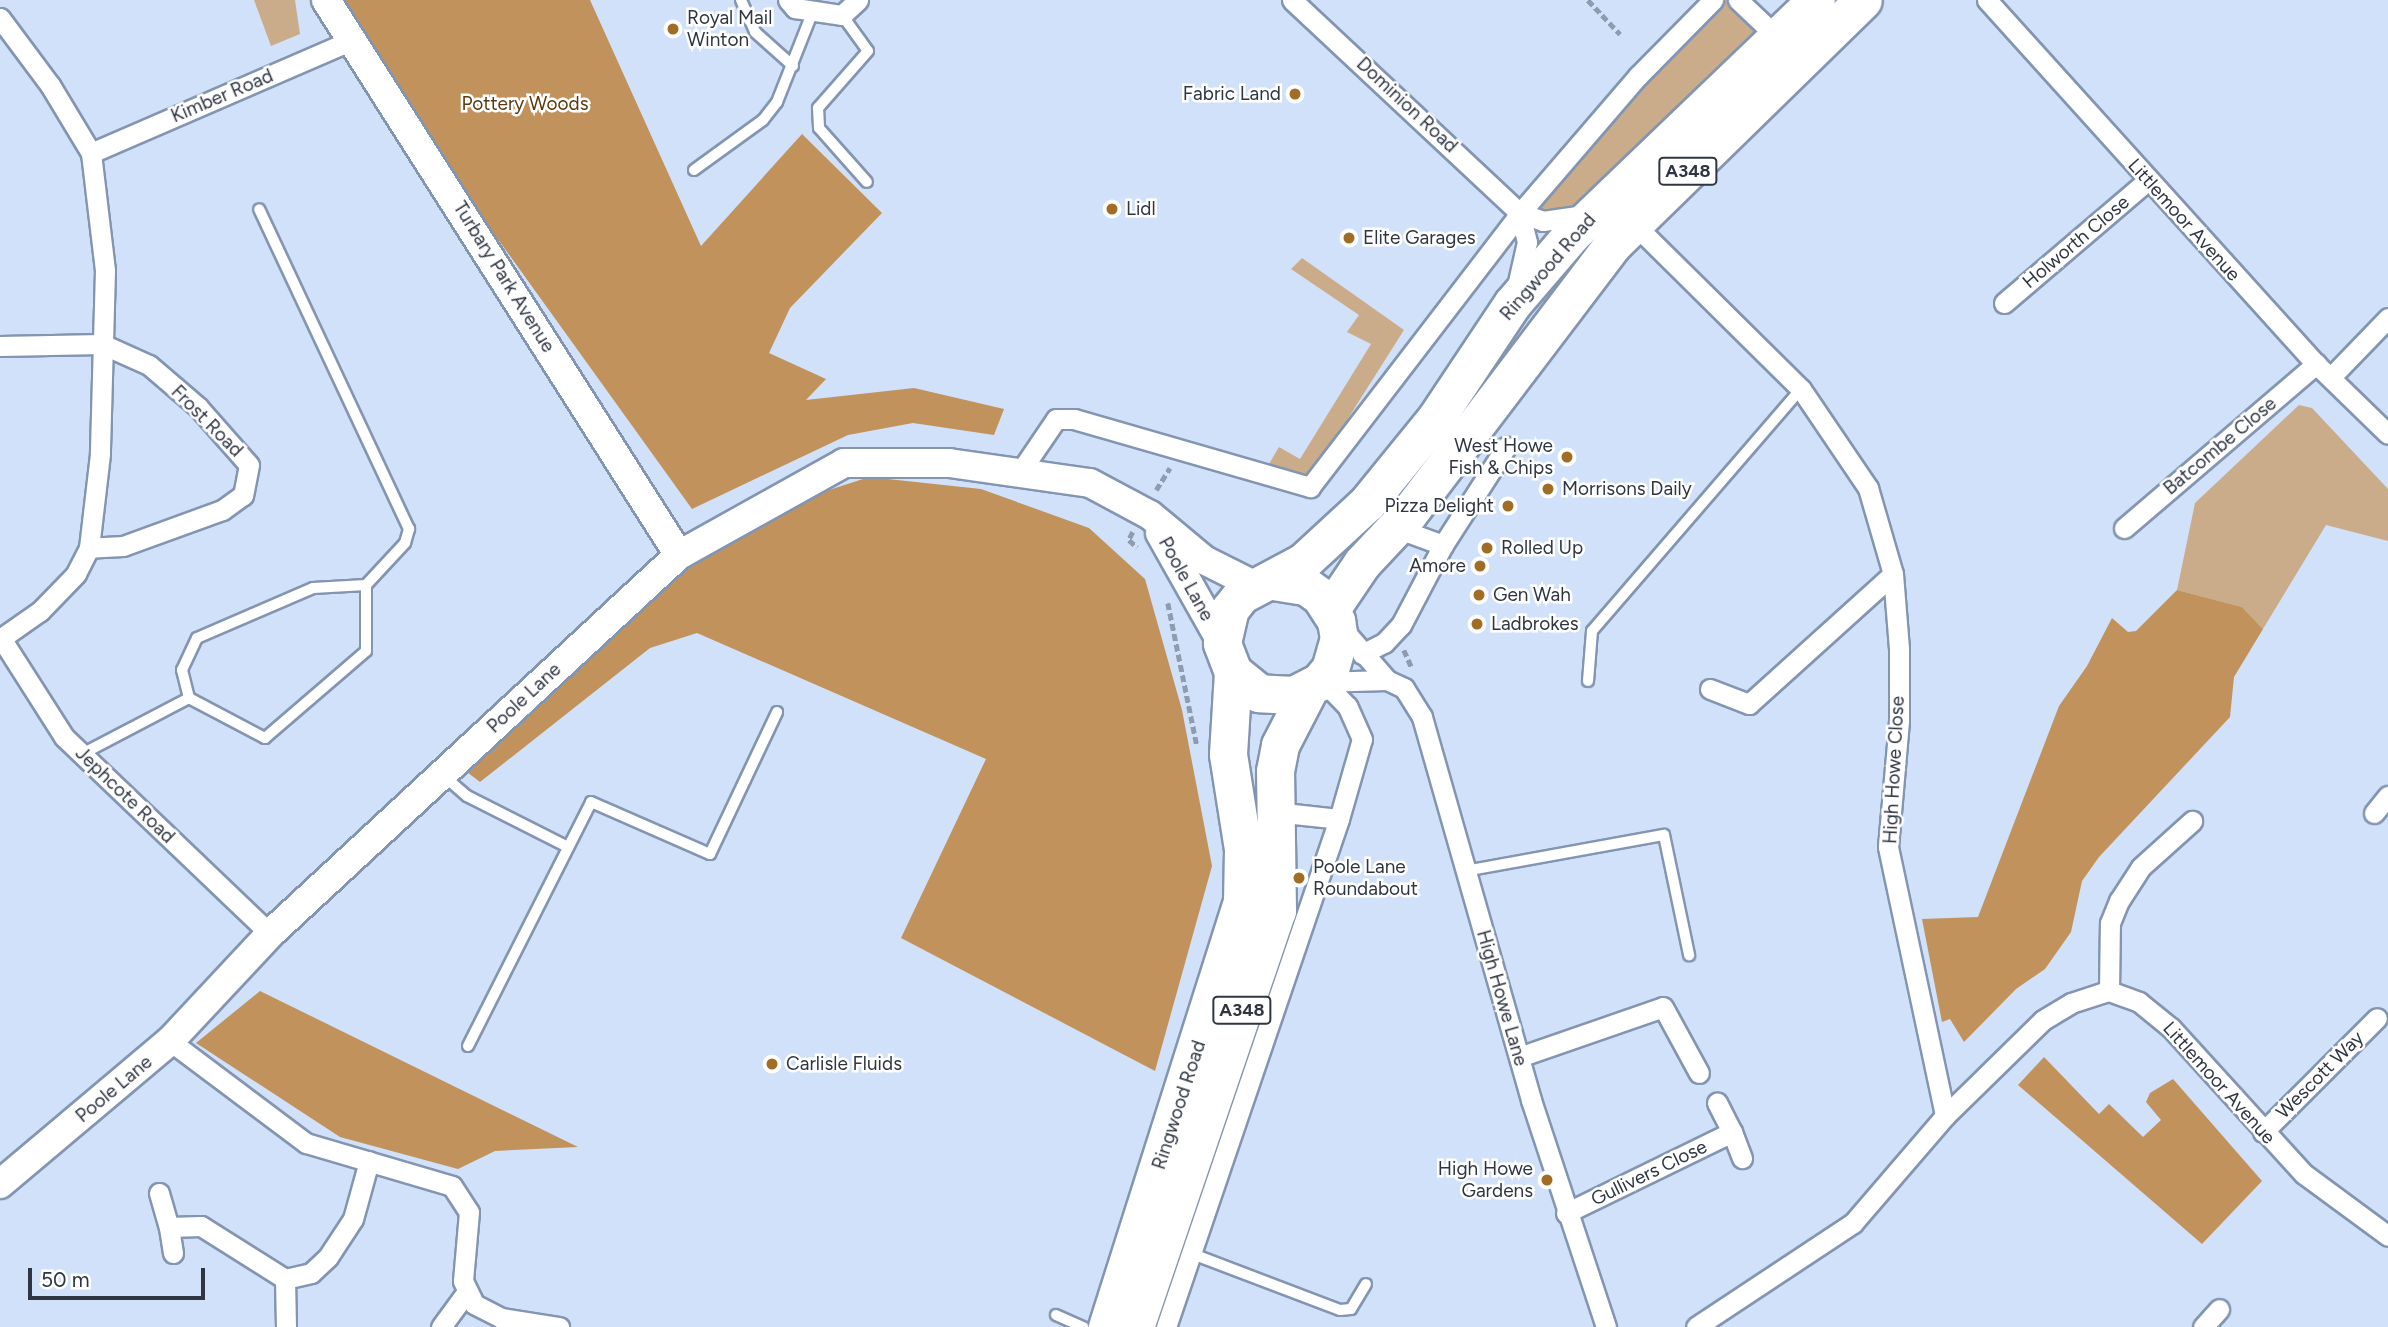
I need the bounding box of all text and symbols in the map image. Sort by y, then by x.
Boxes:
place label: Royal Mail Winton [687,7,772,51]
marker: Royal Mail Winton [665,21,681,37]
street label: Dominion Road [1352,52,1462,158]
street label: Kimber Road [168,64,276,128]
place label: Fabric Land [1183,83,1281,105]
marker: Fabric Land [1287,86,1303,102]
park label: Pottery Woods [461,93,589,115]
street label: Littlemoor Avenue [2123,154,2245,286]
road number: A348 [1658,156,1718,186]
street label: Holworth Close [2018,191,2134,293]
street label: Turbary Park Avenue [448,197,560,357]
place label: Lidl [1126,198,1156,220]
marker: Lidl [1104,201,1120,217]
street label: Ringwood Road [1495,209,1601,325]
place label: Elite Garages [1363,227,1476,249]
marker: Elite Garages [1341,230,1357,246]
street label: Frost Road [166,380,248,462]
street label: Batcombe Close [2159,392,2281,500]
place label: West Howe Fish & Chips [1448,435,1553,479]
marker: West Howe Fish & Chips [1559,449,1575,465]
place label: Morrisons Daily [1562,478,1692,500]
marker: Morrisons Daily [1540,481,1556,497]
place label: Pizza Delight [1385,495,1494,517]
marker: Pizza Delight [1500,498,1516,514]
street label: Poole Lane [1154,533,1218,625]
place label: Rolled Up [1501,537,1583,559]
marker: Rolled Up [1479,540,1495,556]
place label: Amore [1409,555,1466,577]
marker: Amore [1472,558,1488,574]
place label: Gen Wah [1493,584,1571,606]
marker: Gen Wah [1471,587,1487,603]
place label: Ladbrokes [1491,613,1579,635]
marker: Ladbrokes [1469,616,1485,632]
street label: Poole Lane [482,658,566,738]
street label: High Howe Close [1879,695,1909,845]
street label: Jephcote Road [71,742,179,848]
place label: Poole Lane Roundabout [1313,856,1418,900]
marker: Poole Lane Roundabout [1291,870,1307,886]
street label: High Howe Lane [1472,927,1532,1069]
road number: A348 [1212,995,1272,1024]
street label: Littlemoor Avenue [2158,1017,2280,1149]
street label: Wescott Way [2272,1027,2368,1123]
street label: Ringwood Road [1147,1038,1211,1172]
street label: Poole Lane [71,1050,157,1128]
place label: Carlisle Fluids [786,1053,902,1075]
marker: Carlisle Fluids [764,1056,780,1072]
street label: Gullivers Close [1587,1135,1711,1211]
place label: High Howe Gardens [1438,1158,1533,1202]
marker: High Howe Gardens [1539,1172,1555,1188]
scale bar [32,1254,208,1298]
text: 50 m [41,1267,90,1292]

